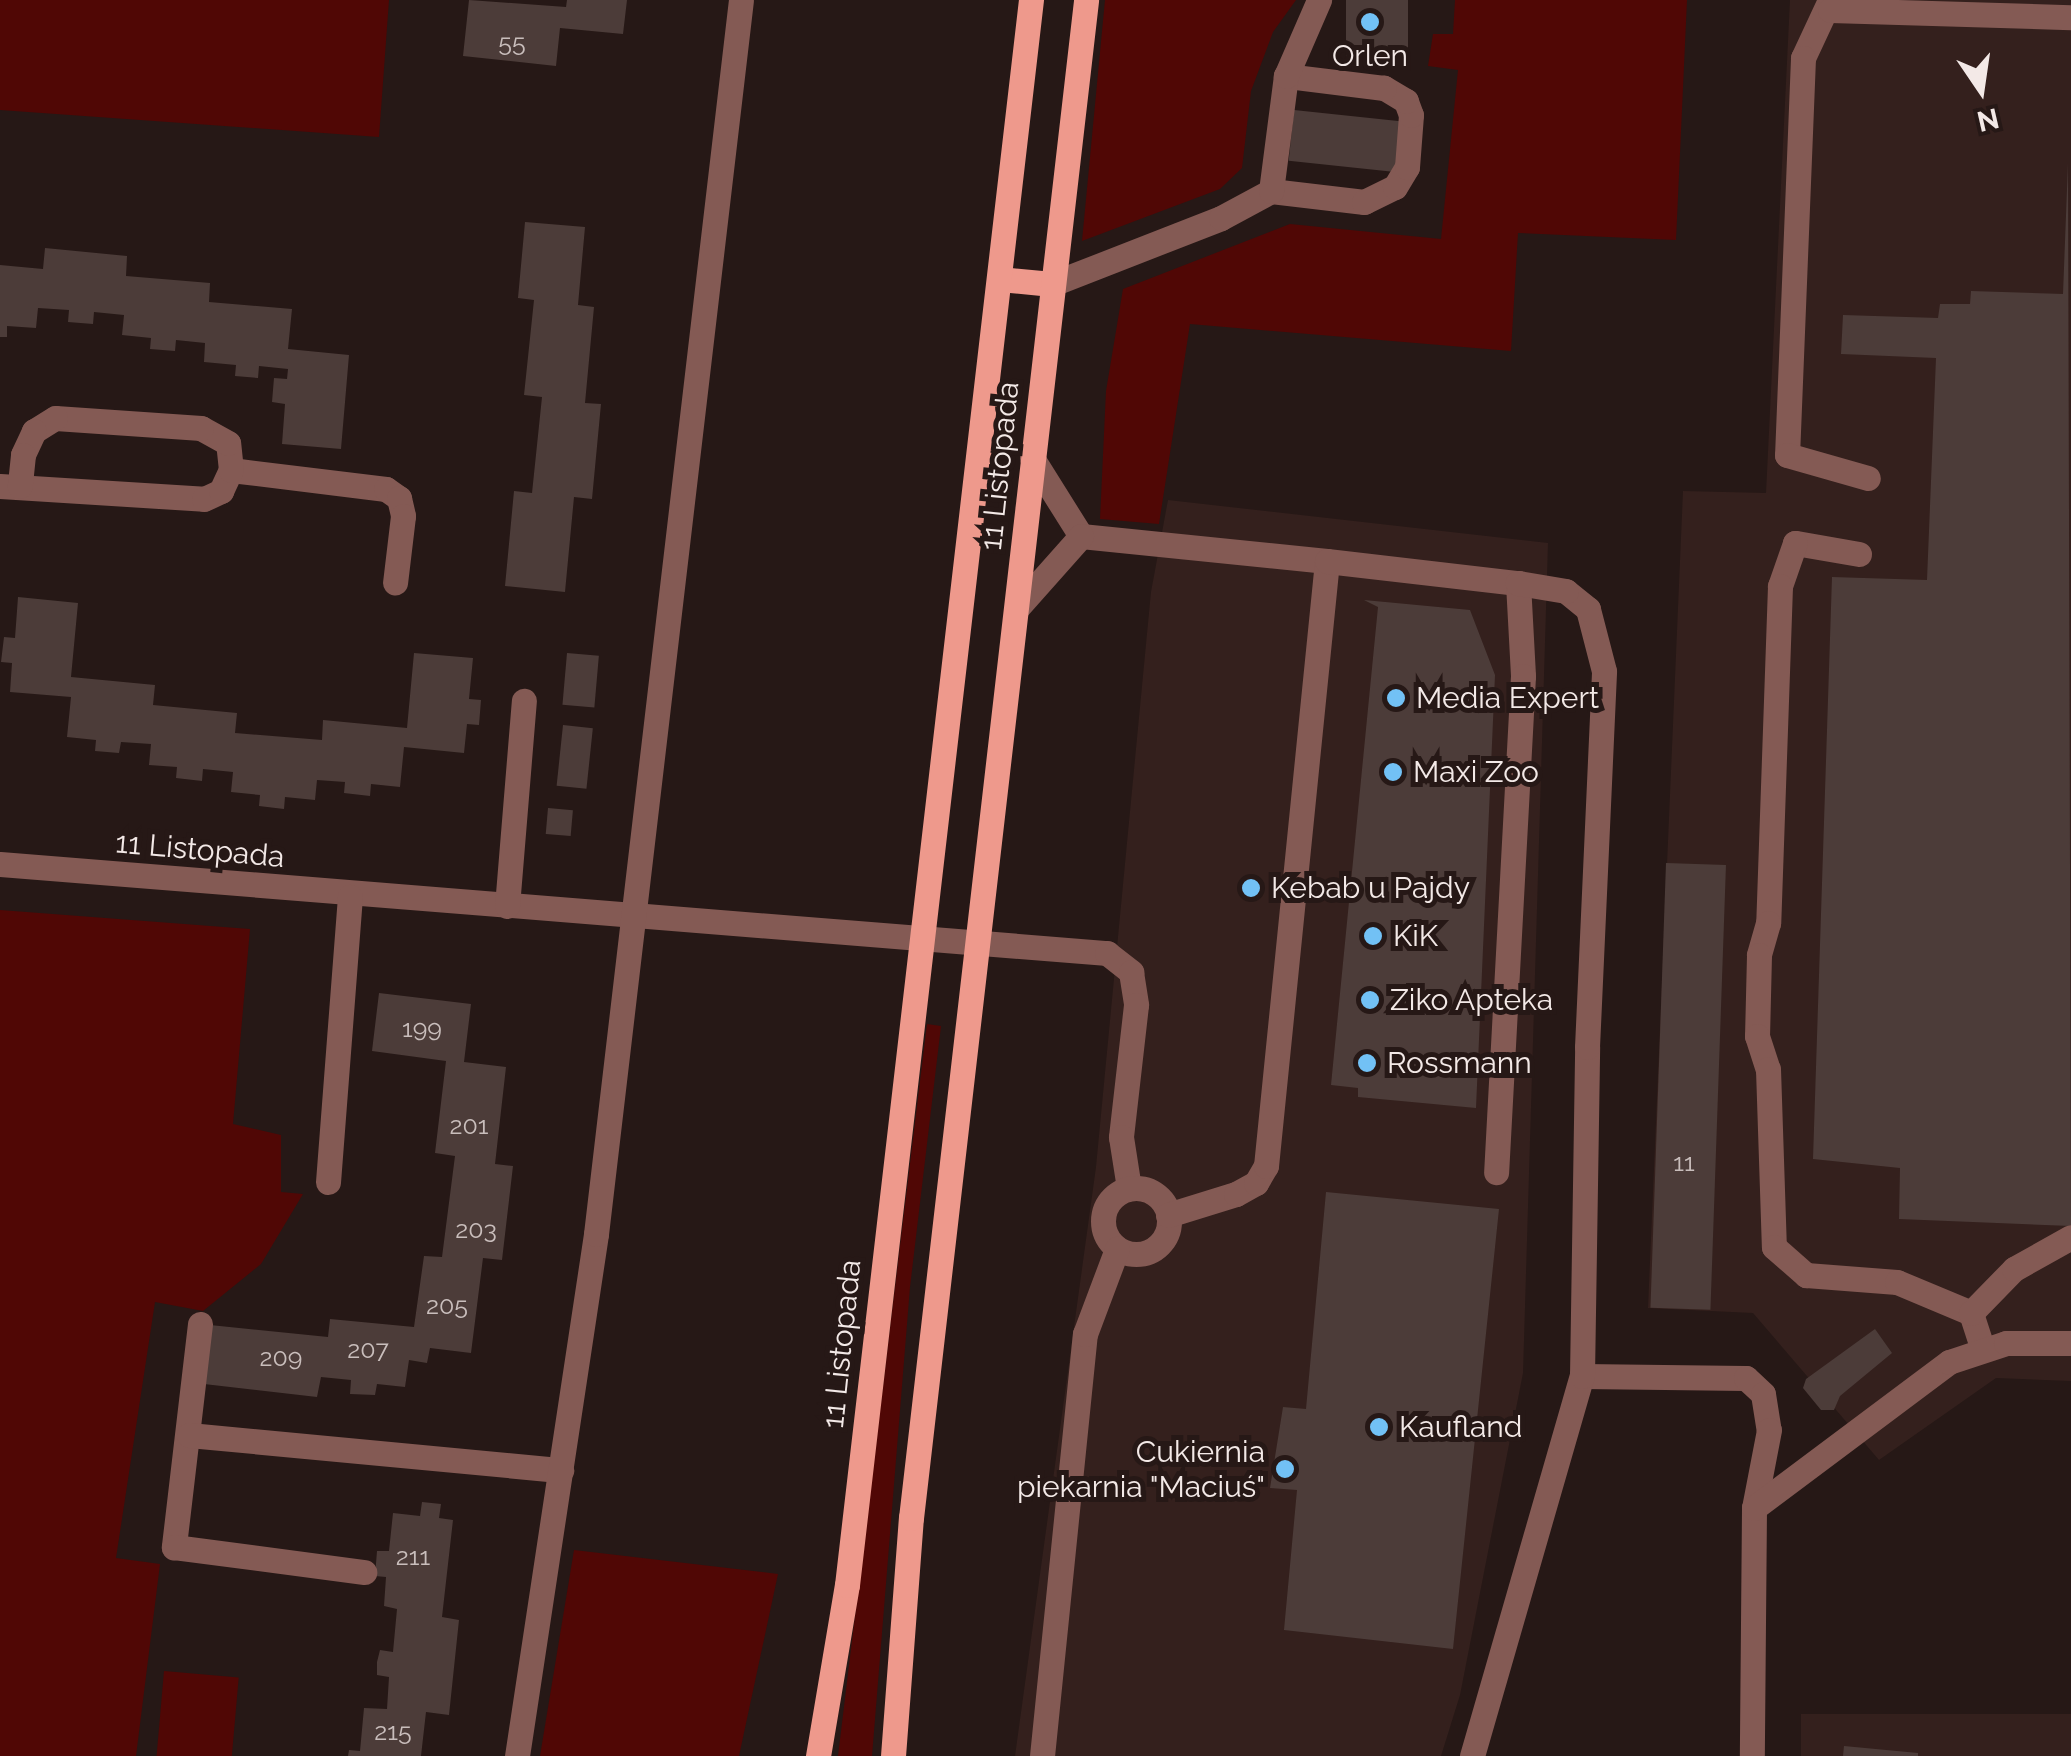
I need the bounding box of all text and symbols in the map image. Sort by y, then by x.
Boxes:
marker: Orlen [1359,11,1381,33]
house number: 55 [498,27,526,57]
place label: Orlen [1332,38,1408,74]
north arrow [1931,40,2031,140]
text: N [1974,101,2002,138]
street label: 11 Listopada [973,380,1027,552]
place label: Media Expert [1416,680,1599,716]
marker: Media Expert [1385,687,1407,709]
place label: Maxi Zoo [1413,754,1539,790]
marker: Maxi Zoo [1382,761,1404,783]
street label: 11 Listopada [114,825,286,875]
place label: Kebab u Pajdy [1271,870,1470,906]
marker: Kebab u Pajdy [1240,877,1262,899]
place label: KiK [1393,918,1438,954]
marker: KiK [1362,925,1384,947]
place label: Ziko Apteka [1390,982,1554,1018]
marker: Ziko Apteka [1359,989,1381,1011]
house number: 199 [402,1013,442,1043]
place label: Rossmann [1387,1045,1532,1081]
marker: Rossmann [1356,1052,1378,1074]
house number: 201 [449,1110,489,1140]
house number: 11 [1673,1147,1695,1177]
house number: 203 [455,1214,497,1244]
street label: 11 Listopada [815,1258,869,1430]
house number: 205 [426,1290,468,1320]
house number: 207 [347,1334,389,1364]
house number: 209 [260,1342,302,1372]
place label: Kaufland [1399,1409,1522,1445]
marker: Kaufland [1368,1416,1390,1438]
place label: Cukiernia piekarnia "Maciuś" [1016,1434,1265,1504]
marker: Cukiernia piekarnia "Maciuś" [1274,1458,1296,1480]
house number: 211 [396,1541,430,1571]
house number: 215 [374,1716,412,1746]

